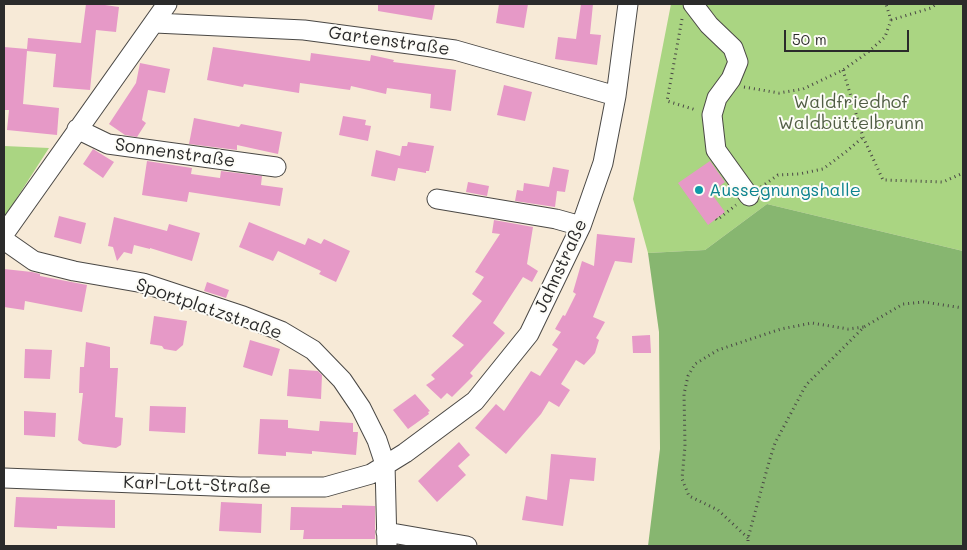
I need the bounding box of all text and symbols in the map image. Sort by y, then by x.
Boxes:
scale bar [787,20,912,52]
street label: Gartenstraße [327,22,451,60]
text: 50 m [792,29,827,49]
park label: Waldfriedhof Waldbüttelbrunn [778,91,924,134]
street label: Sonnenstraße [113,134,237,172]
place label: Aussegnungshalle [709,179,861,201]
marker: Aussegnungshalle [693,184,705,196]
street label: Jahnstraße [530,216,592,316]
street label: Sportplatzstraße [133,274,285,344]
street label: Karl-Lott-Straße [123,472,271,498]

